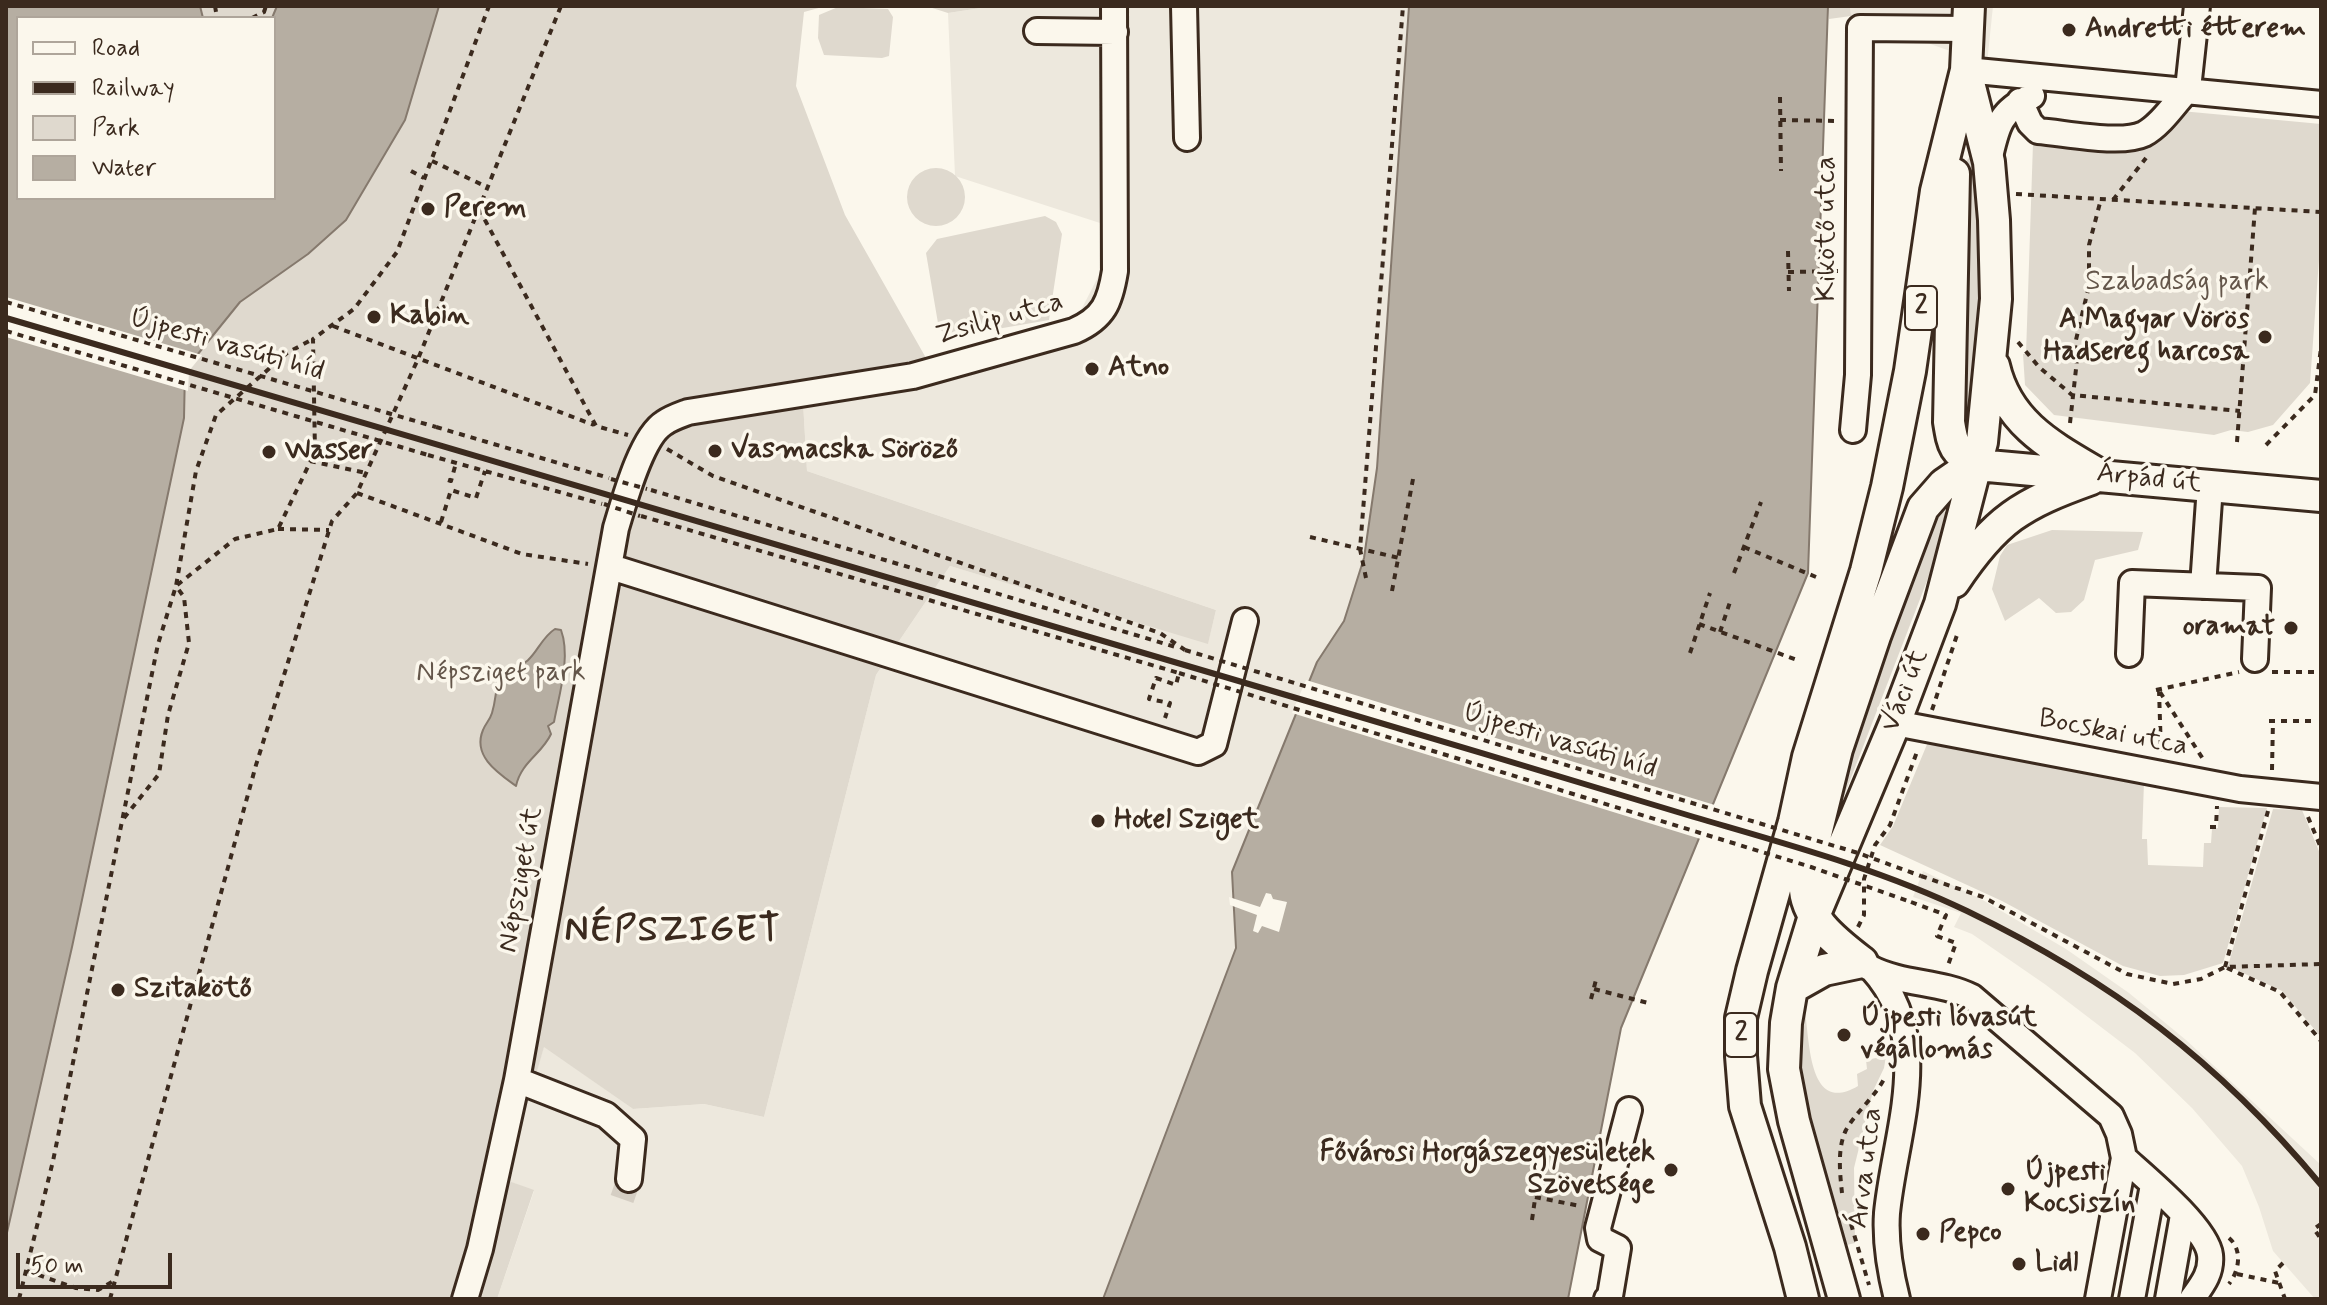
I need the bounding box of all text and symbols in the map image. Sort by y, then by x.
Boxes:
place label: Andretti étterem [2085,13,2306,47]
legend [16,16,276,200]
marker: Andretti étterem [2060,21,2078,39]
text: Road [92,33,140,64]
text: Railway [92,73,175,104]
text: Park [92,113,140,144]
text: Water [92,153,156,184]
street label: Kikötő utca [1811,156,1845,302]
place label: Perem [444,192,527,226]
marker: Perem [419,200,437,218]
park label: Szabadság park [2085,266,2269,300]
street label: Zsilip utca [933,286,1067,354]
road number: 2 [1905,286,1937,330]
place label: Kabin [390,300,469,334]
street label: Újpesti vasúti híd [124,302,328,390]
place label: A Magyar Vörös Hadsereg harcosa [2043,304,2249,370]
marker: Kabin [365,308,383,326]
marker: A Magyar Vörös Hadsereg harcosa [2256,328,2274,346]
place label: Atno [1108,352,1169,386]
marker: Atno [1083,360,1101,378]
place label: Vasmacska Söröző [731,434,958,468]
place label: Wasser [285,435,373,469]
marker: Vasmacska Söröző [706,442,724,460]
marker: Wasser [260,443,278,461]
street label: Árpád út [2095,458,2203,502]
place label: oramat [2183,611,2275,645]
marker: oramat [2282,619,2300,637]
street label: Váci út [1875,645,1937,737]
park label: Népsziget park [416,657,586,691]
street label: Újpesti vasúti híd [1458,696,1660,788]
street label: Bocskai utca [2036,703,2190,765]
place label: Hotel Sziget [1114,804,1259,838]
street label: Népsziget út [493,805,551,955]
marker: Hotel Sziget [1089,812,1107,830]
district label: NÉPSZIGET [562,910,784,954]
place label: Szitakötő [134,973,252,1007]
marker: Szitakötő [109,981,127,999]
place label: Újpesti lóvasút végállomás [1860,1002,2037,1068]
road number: 2 [1725,1013,1757,1057]
marker: Újpesti lóvasút végállomás [1835,1026,1853,1044]
street label: Árva utca [1843,1106,1891,1230]
place label: Fővárosi Horgászegyesületek Szövetsége [1320,1137,1655,1203]
place label: Újpesti Kocsiszín [2024,1156,2135,1222]
marker: Fővárosi Horgászegyesületek Szövetsége [1662,1161,1680,1179]
marker: Újpesti Kocsiszín [1999,1180,2017,1198]
place label: Pepco [1939,1217,2002,1251]
marker: Pepco [1914,1225,1932,1243]
scale bar [20,1237,176,1287]
place label: Lidl [2035,1247,2078,1281]
text: 50 m [30,1251,84,1282]
marker: Lidl [2010,1255,2028,1273]

